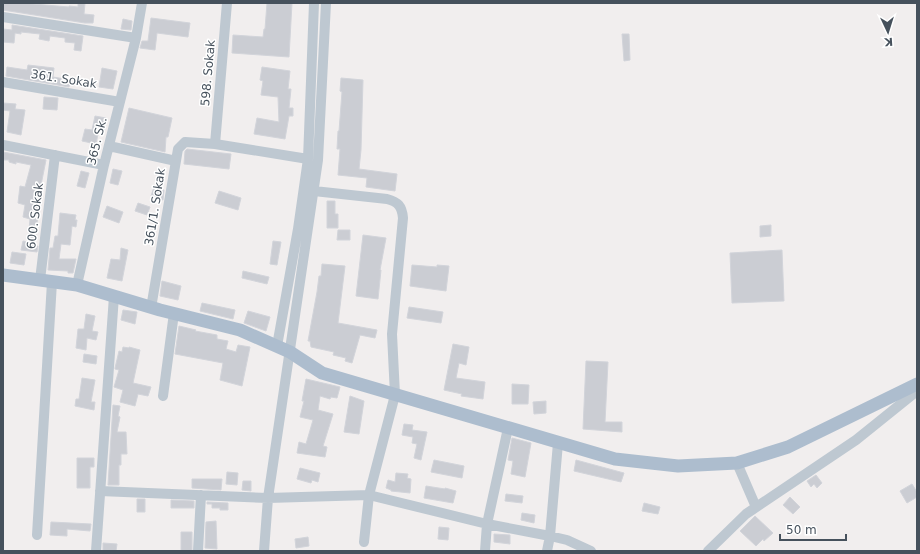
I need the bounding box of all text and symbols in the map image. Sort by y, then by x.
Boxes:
north arrow [868,12,908,52]
text: K [883,35,893,48]
street label: 598. Sokak [198,39,218,107]
street label: 361. Sokak [30,67,98,91]
street label: 365. Sk. [84,116,110,166]
street label: 361/1. Sokak [142,167,168,247]
street label: 600. Sokak [24,182,46,250]
scale bar [780,516,846,542]
text: 50 m [786,523,817,537]

